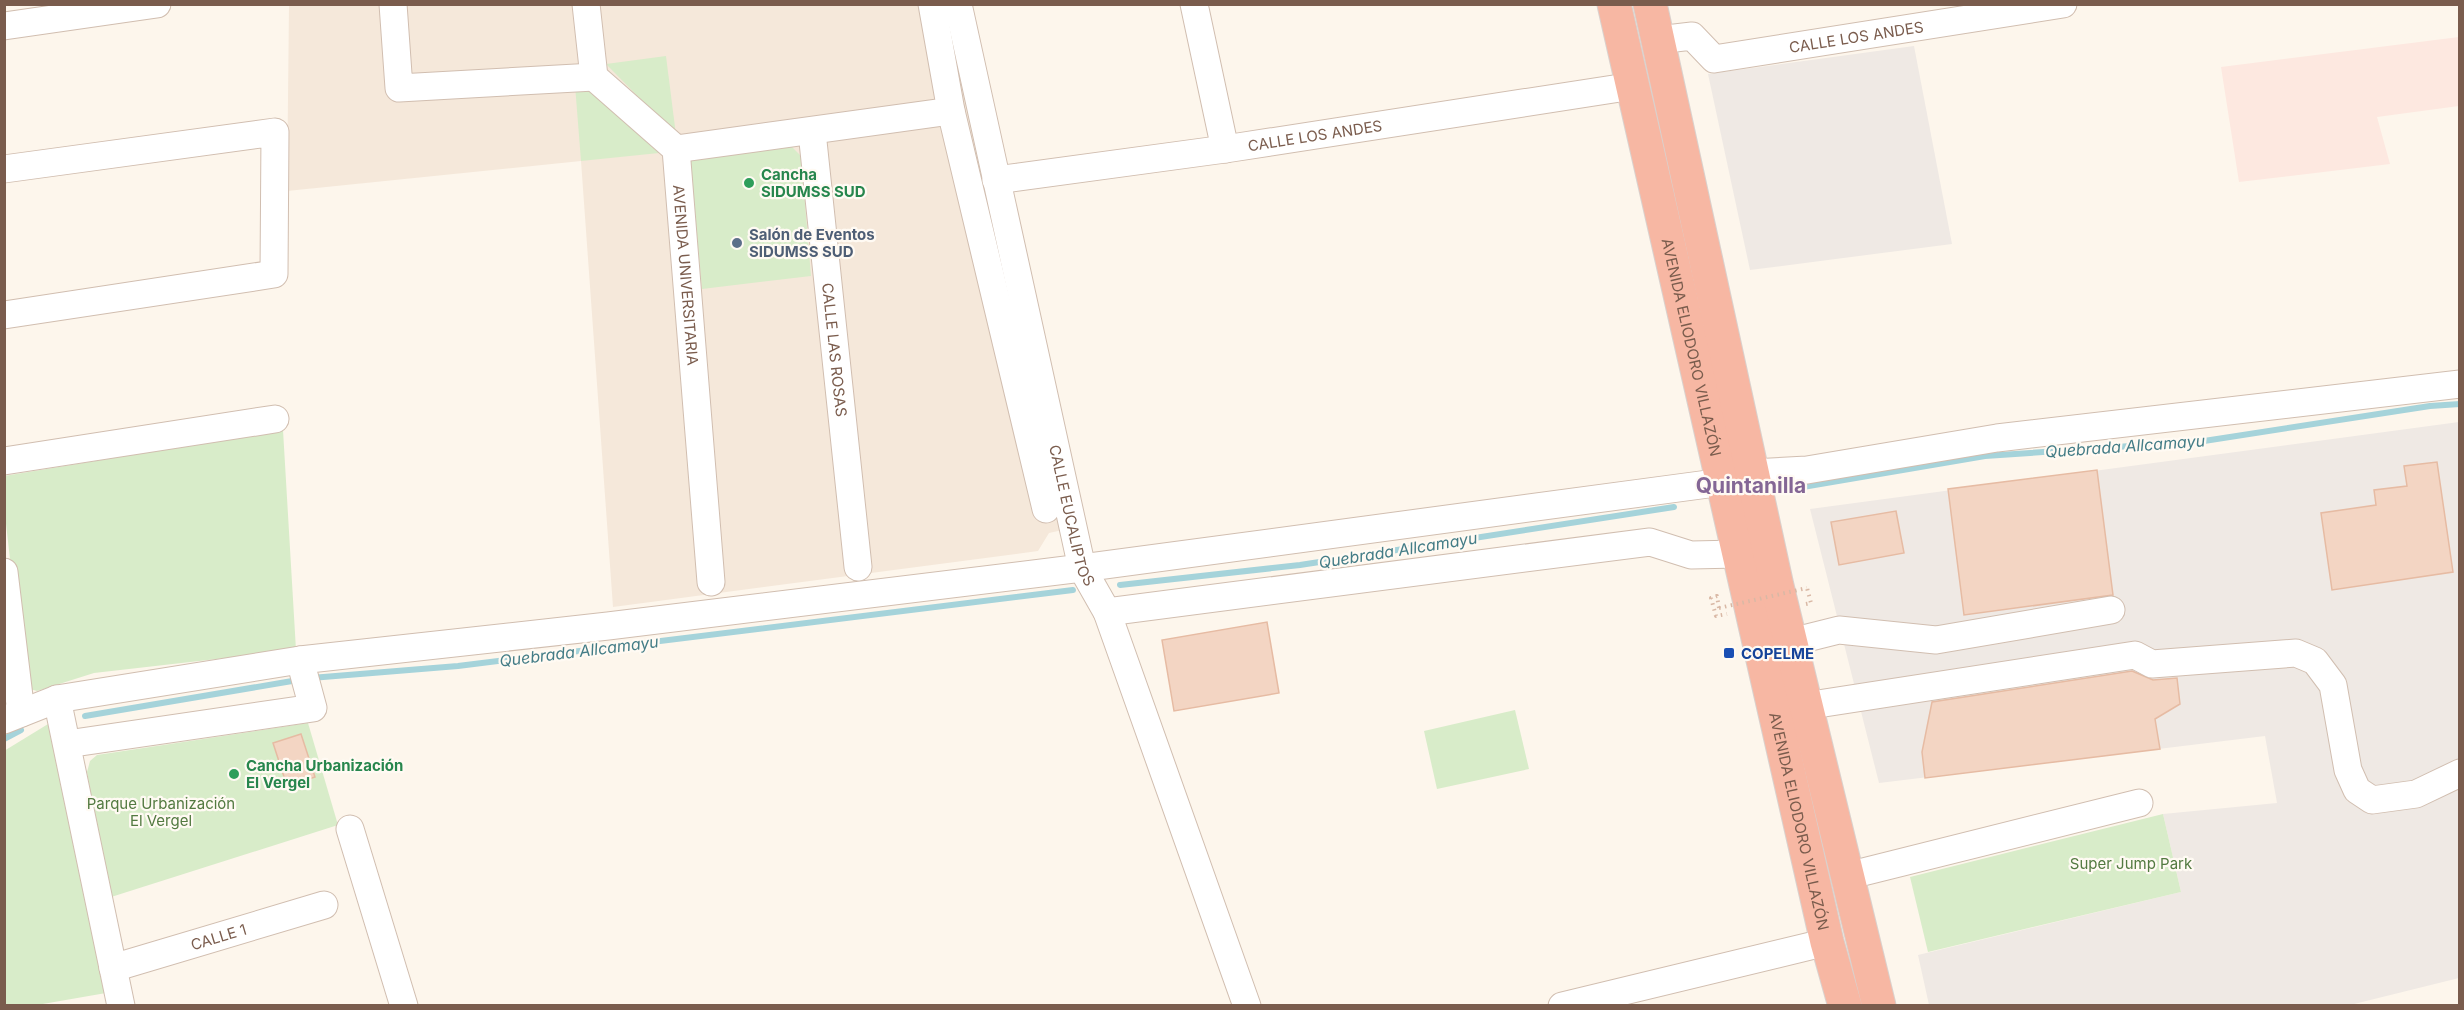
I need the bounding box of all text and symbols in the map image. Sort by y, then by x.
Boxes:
street label: CALLE LOS ANDES [1788,17,1925,57]
street label: CALLE LOS ANDES [1246,115,1383,155]
place label: Cancha SIDUMSS SUD [761,165,866,201]
marker: Cancha SIDUMSS SUD [742,176,756,190]
street label: AVENIDA UNIVERSITARIA [669,184,703,366]
place label: Salón de Eventos SIDUMSS SUD [749,225,875,261]
marker: Salón de Eventos SIDUMSS SUD [730,236,744,250]
street label: AVENIDA ELIODORO VILLAZÓN [1658,236,1726,458]
street label: CALLE LAS ROSAS [819,282,852,418]
water label: Quebrada Allcamayu [2044,430,2206,462]
street label: CALLE EUCALIPTOS [1046,443,1100,589]
district label: Quintanilla [1696,473,1806,498]
water label: Quebrada Allcamayu [1317,528,1479,572]
water label: Quebrada Allcamayu [498,631,660,671]
place label: COPELME [1741,644,1814,663]
marker: COPELME [1722,646,1736,660]
street label: AVENIDA ELIODORO VILLAZÓN [1766,710,1834,932]
place label: Cancha Urbanización El Vergel [246,756,403,792]
marker: Cancha Urbanización El Vergel [227,767,241,781]
park label: Parque Urbanización El Vergel [87,794,235,830]
park label: Super Jump Park [2070,854,2193,873]
street label: CALLE 1 [188,919,249,954]

